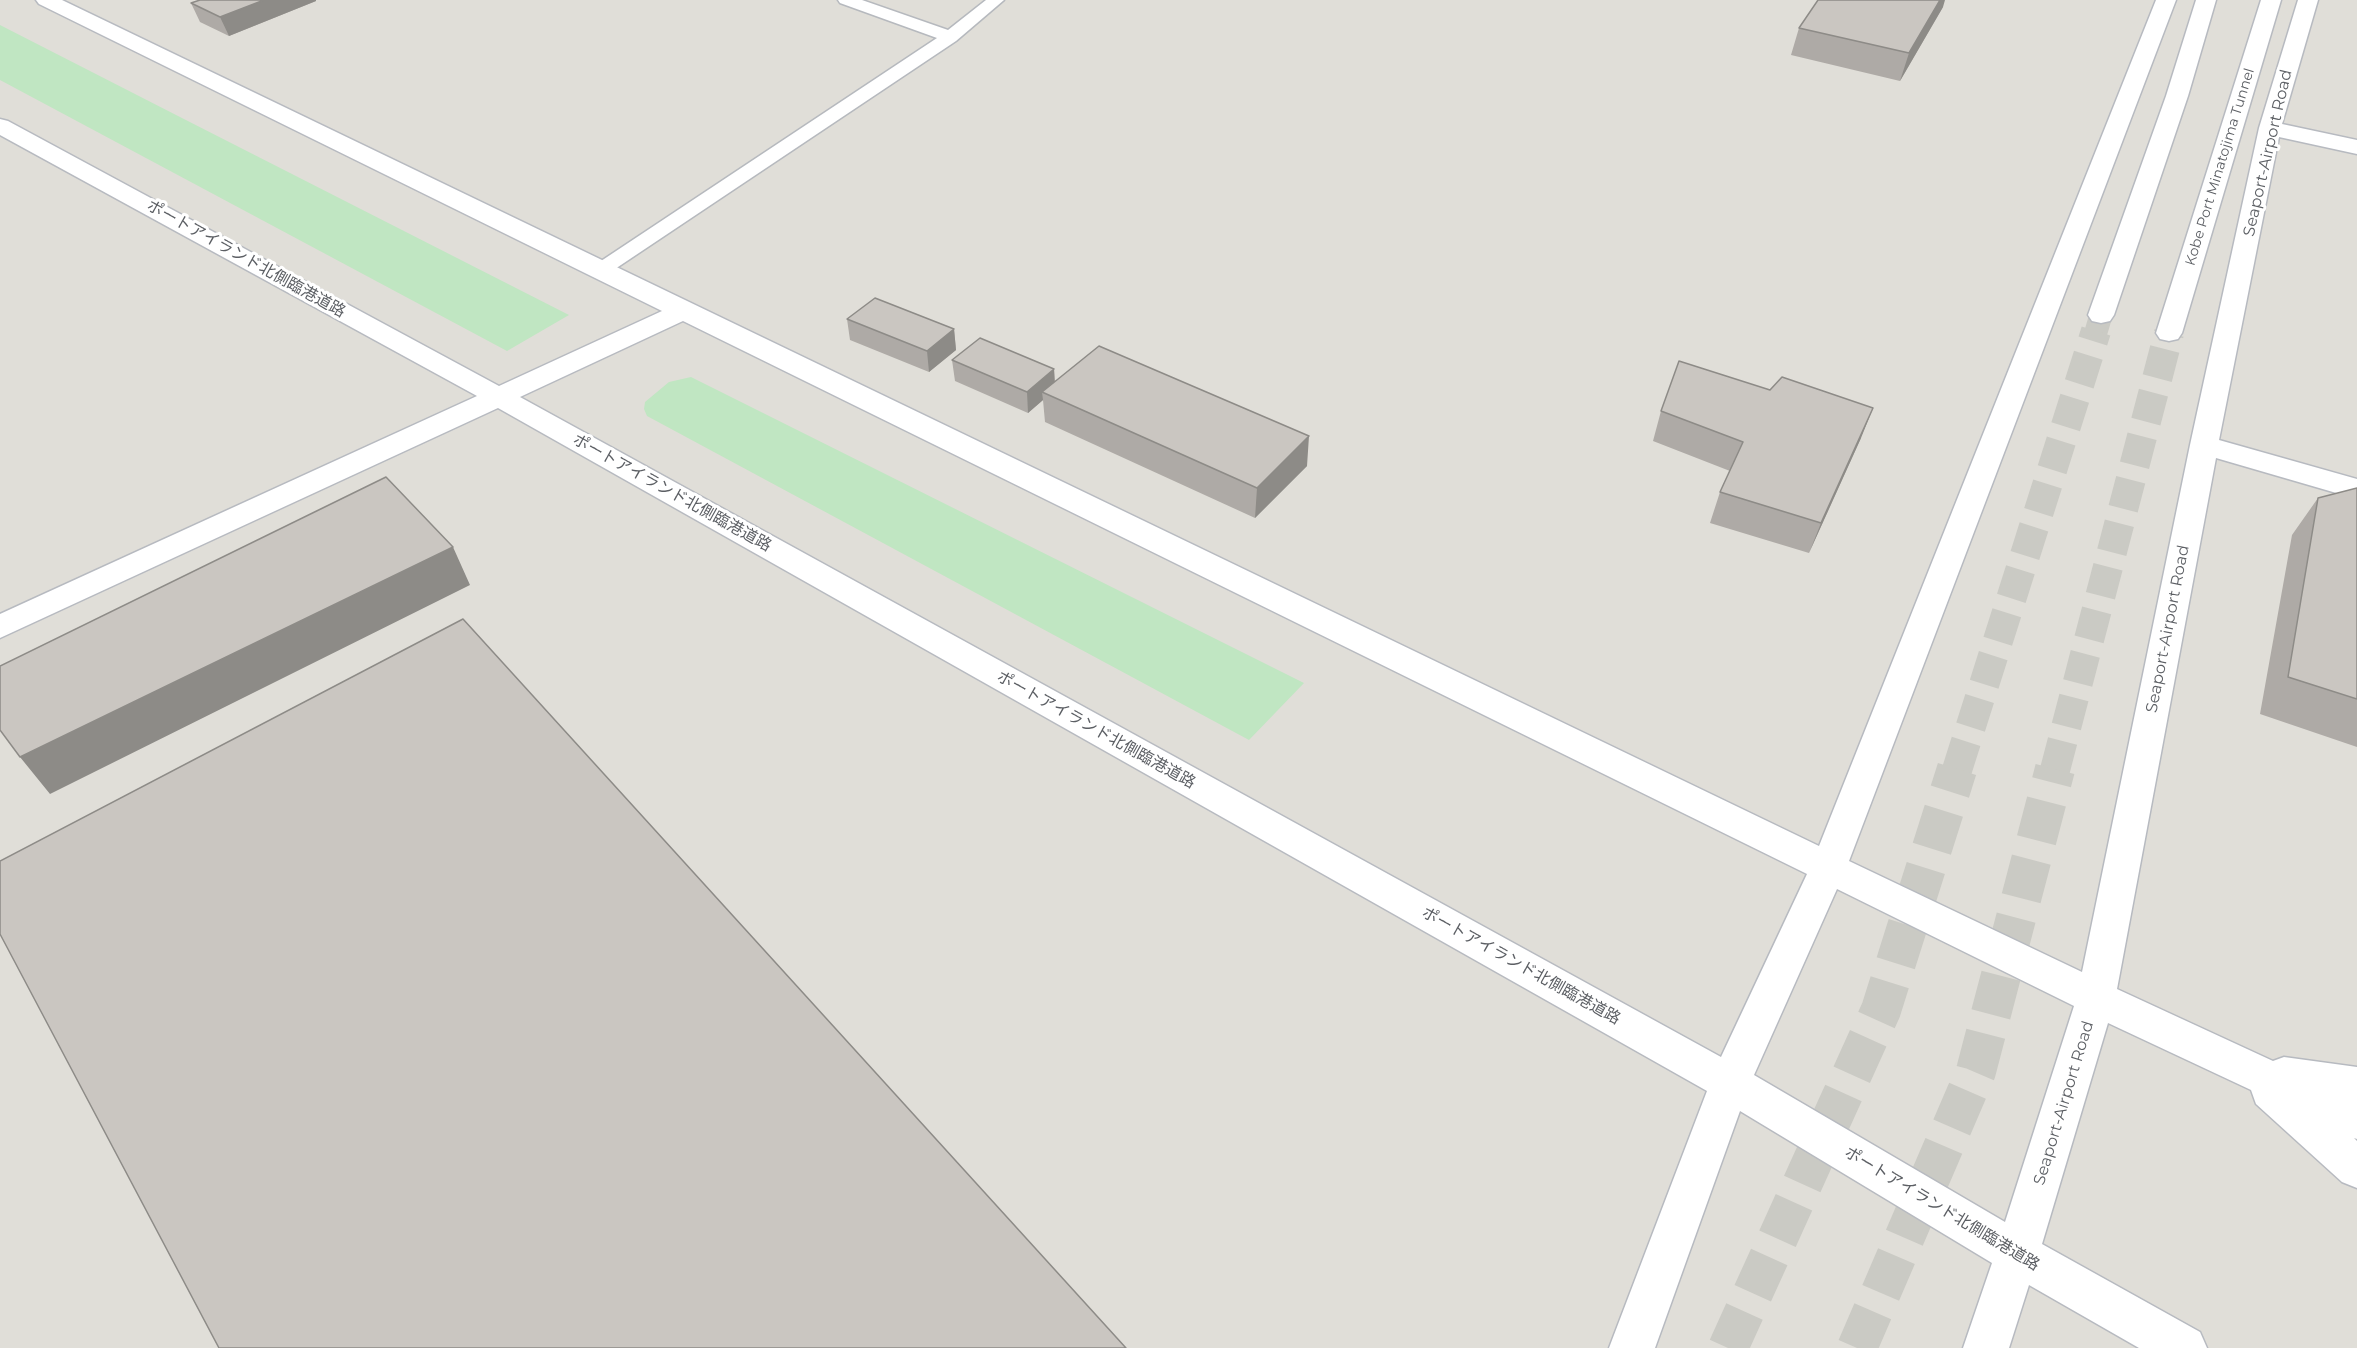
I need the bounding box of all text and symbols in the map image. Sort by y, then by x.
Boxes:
street label: Kobe Port Minatojima Tunnel [2182,66,2258,268]
street label: Seaport-Airport Road [2239,68,2297,238]
street label: ポートアイランド北側臨港道路 [143,196,349,322]
street label: ポートアイランド北側臨港道路 [569,430,775,556]
street label: Seaport-Airport Road [2142,543,2194,715]
street label: ポートアイランド北側臨港道路 [993,667,1199,793]
street label: ポートアイランド北側臨港道路 [1418,903,1624,1029]
street label: Seaport-Airport Road [2030,1019,2098,1187]
street label: ポートアイランド北側臨港道路 [1841,1143,2043,1275]

